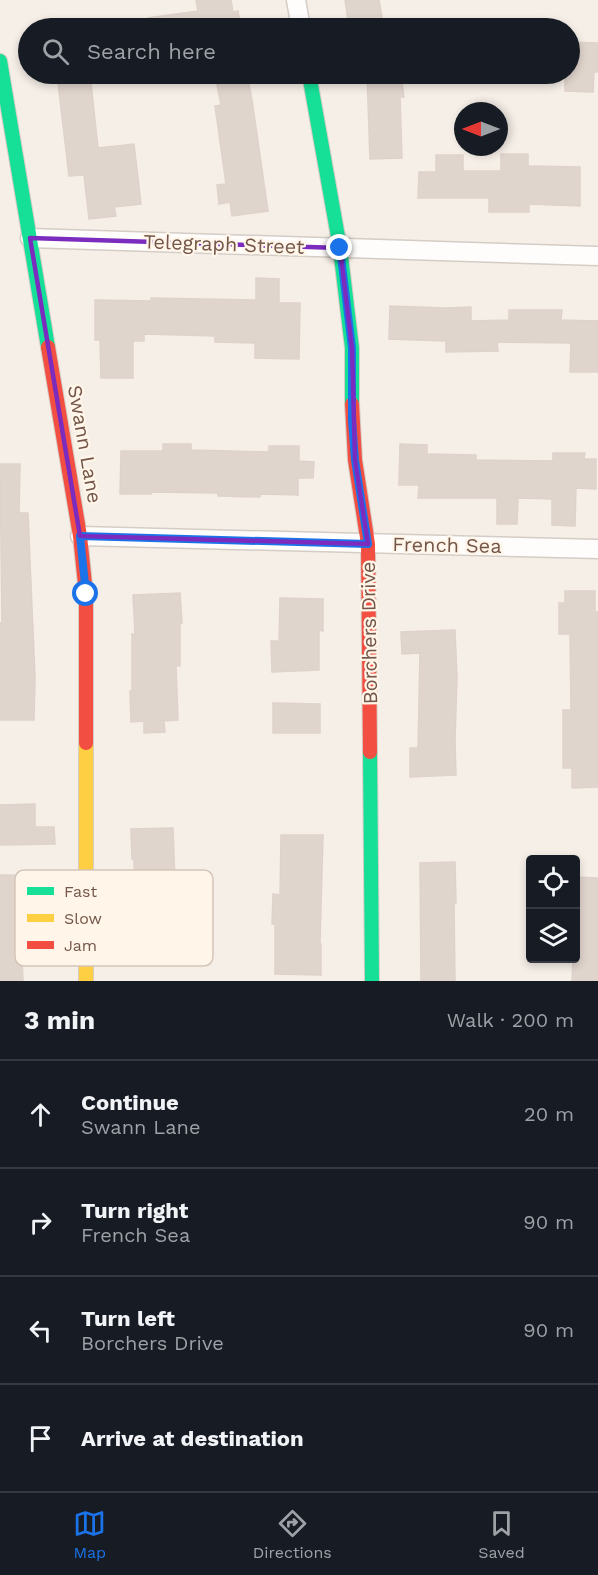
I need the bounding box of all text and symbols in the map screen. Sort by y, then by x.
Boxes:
search box [18,18,580,84]
icon: search [39,35,72,68]
text: Search here [87,39,216,64]
north arrow [454,102,508,156]
street label: Telegraph Street [143,229,305,259]
route end [326,234,352,260]
street label: Swann Lane [63,383,107,505]
street label: French Sea [392,532,502,558]
street label: Borchers Drive [356,561,382,705]
route start [72,580,98,606]
map controls [526,855,580,963]
button: locate [526,855,580,909]
legend [15,870,213,966]
text: Fast [64,882,97,901]
text: Slow [64,909,102,928]
button: layers [526,909,580,963]
text: Jam [64,936,97,955]
text: 3 min [24,1005,95,1035]
text: Walk · 200 m [447,1008,574,1032]
text: Continue [81,1090,179,1115]
icon: ahead [24,1098,57,1131]
text: 20 m [524,1102,574,1126]
text: Swann Lane [81,1115,200,1139]
text: Turn right [81,1198,188,1223]
icon: right [24,1206,57,1239]
text: 90 m [523,1210,574,1234]
text: French Sea [81,1223,190,1247]
text: Turn left [81,1306,175,1331]
icon: left [24,1314,57,1347]
text: 90 m [523,1318,574,1342]
text: Borchers Drive [81,1331,224,1355]
icon: arrive [24,1422,57,1455]
text: Arrive at destination [81,1426,304,1451]
tab: Map [73,1507,106,1562]
tab: Directions [253,1507,332,1562]
tab: Saved [478,1507,525,1562]

